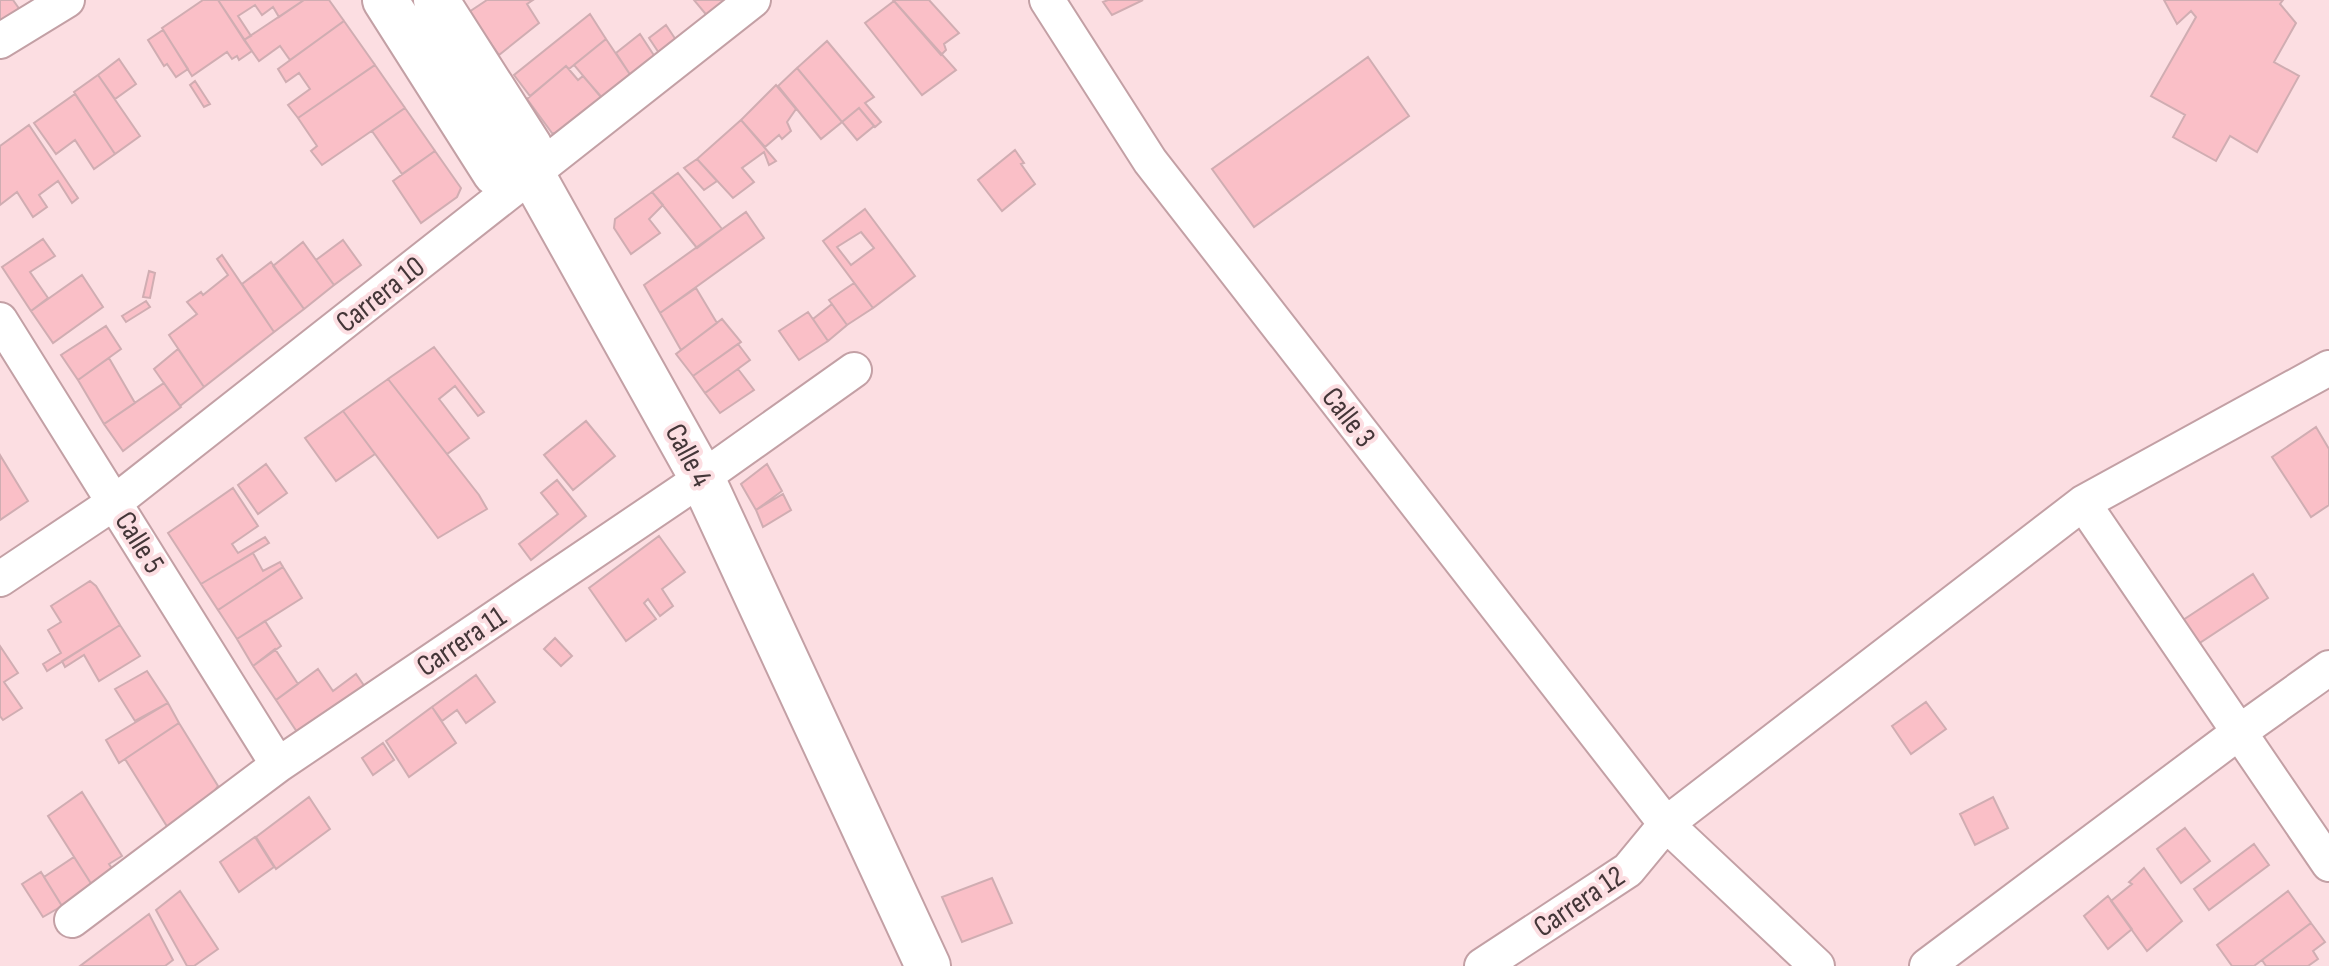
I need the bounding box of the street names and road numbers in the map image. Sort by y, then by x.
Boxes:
street label: Carrera 10 [329,249,432,341]
street label: Calle 3 [1314,380,1383,455]
street label: Calle 4 [657,418,720,493]
street label: Calle 5 [106,505,172,580]
street label: Carrera 11 [410,599,513,685]
street label: Carrera 12 [1527,858,1632,945]

